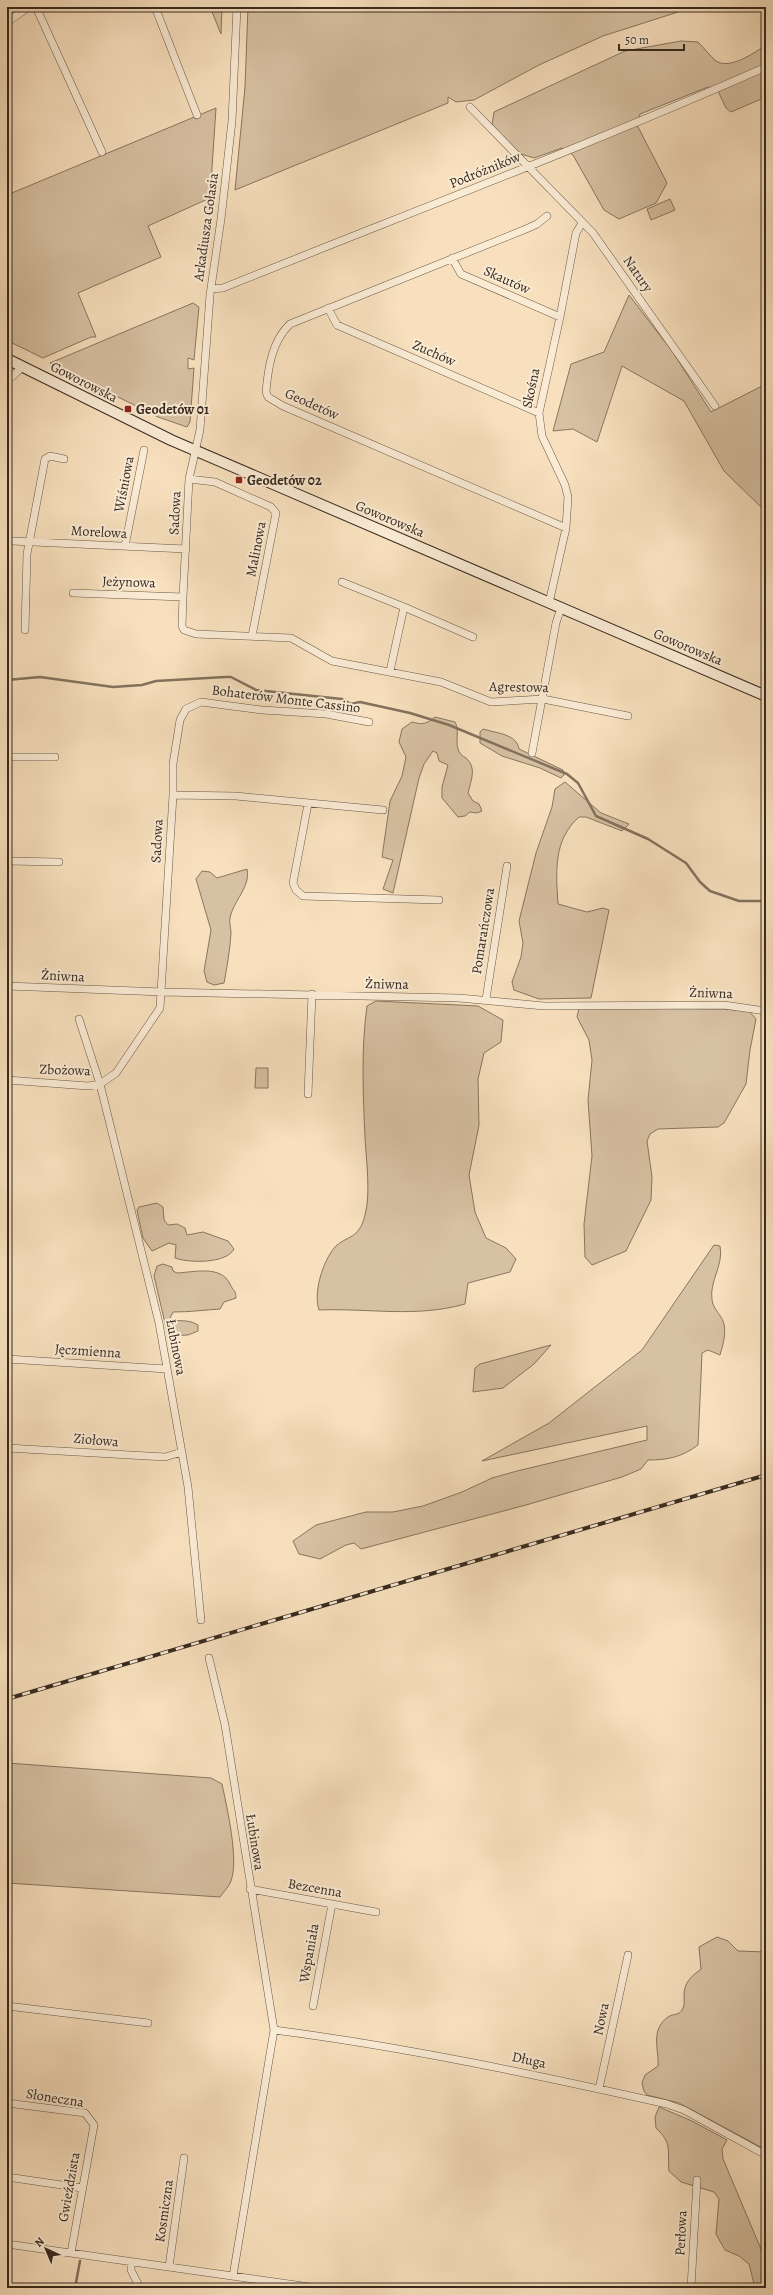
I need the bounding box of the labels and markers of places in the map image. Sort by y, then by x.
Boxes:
place label: Geodetów 01 [136,400,209,419]
marker: Geodetów 01 [123,404,133,414]
place label: Geodetów 02 [247,471,322,490]
marker: Geodetów 02 [234,475,244,485]

